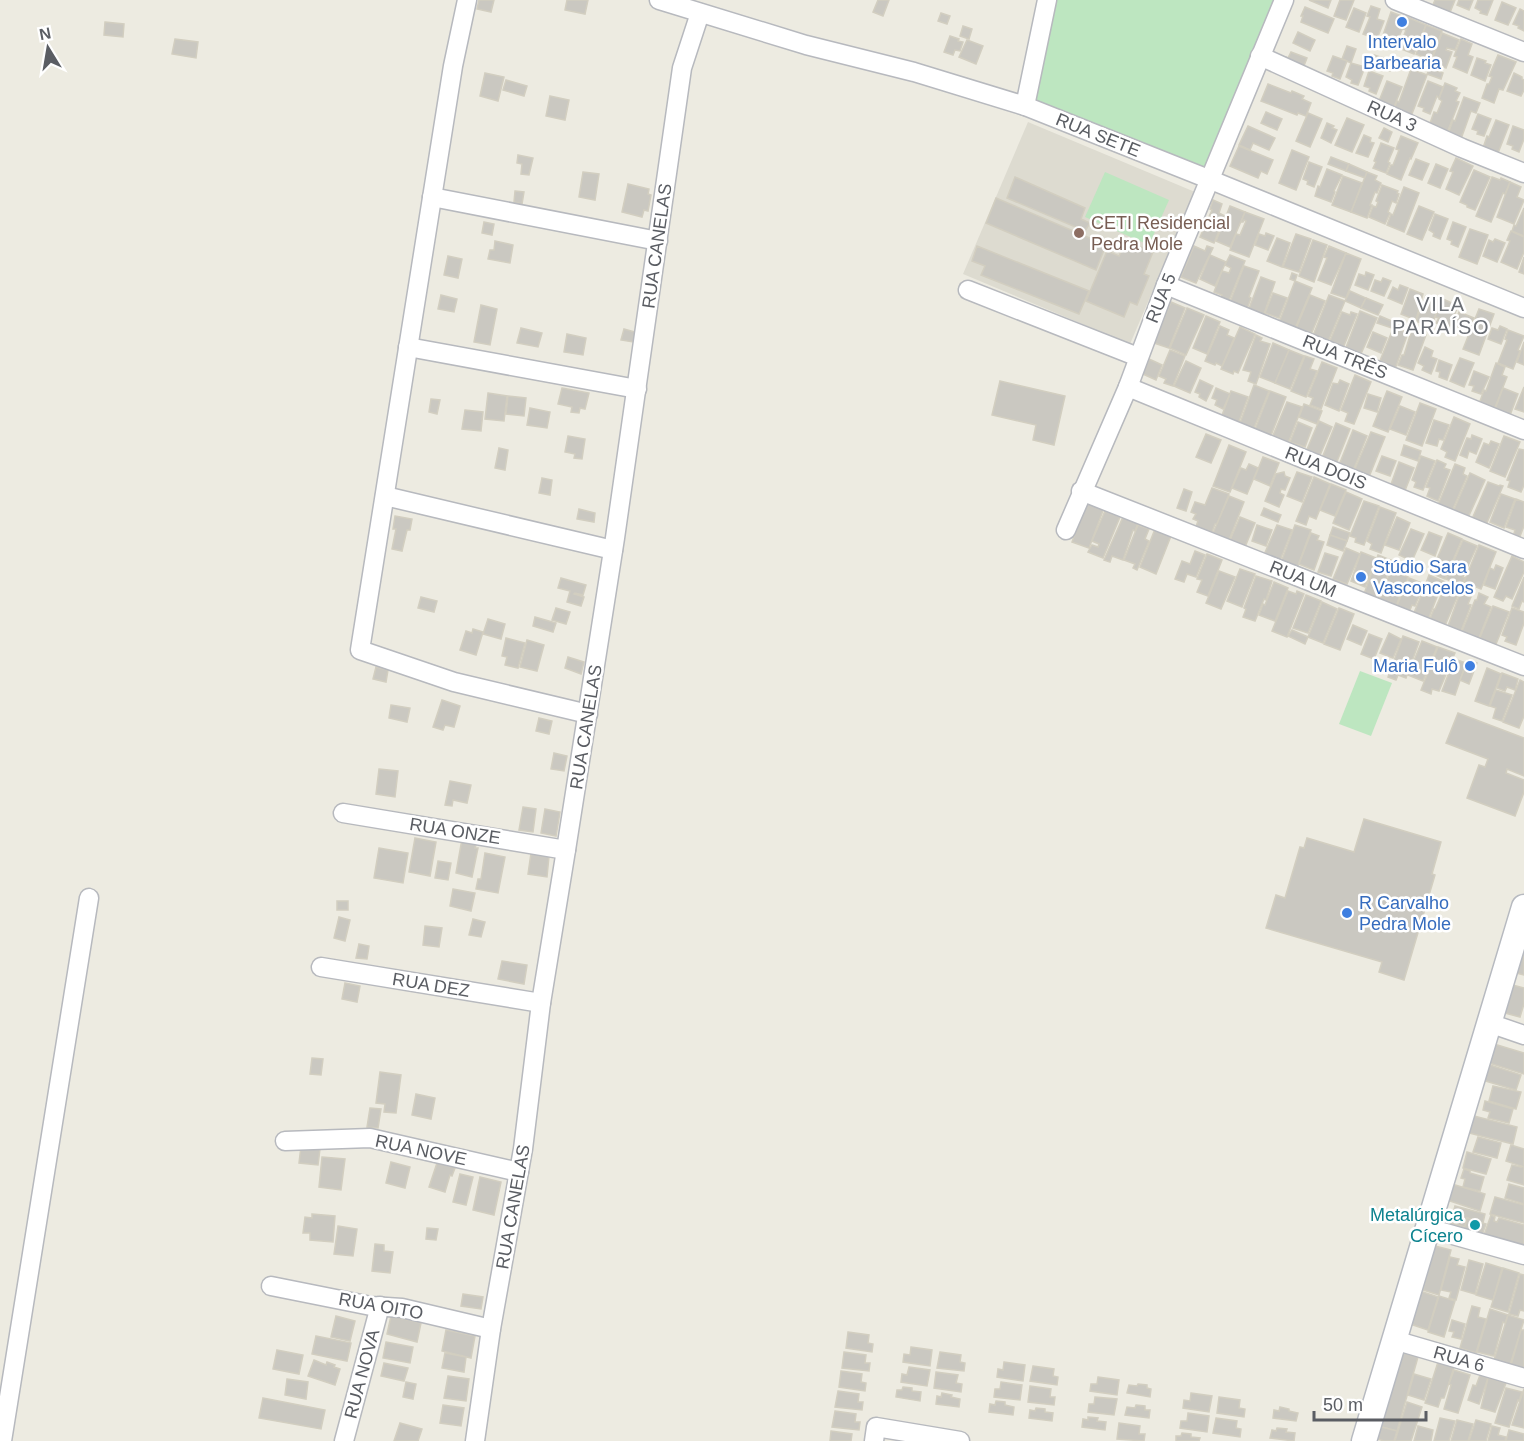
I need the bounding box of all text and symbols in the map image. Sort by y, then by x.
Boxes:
marker: Intervalo Barbearia [1395,15,1409,29]
north arrow [18,18,78,78]
text: N [38,24,53,43]
place label: Intervalo Barbearia [1363,32,1442,73]
street label: RUA 3 [1364,96,1420,136]
street label: RUA SETE [1053,109,1143,161]
street label: RUA CANELAS [638,182,676,310]
place label: CETI Residencial Pedra Mole [1091,213,1230,254]
marker: CETI Residencial Pedra Mole [1072,226,1086,240]
street label: RUA 5 [1142,270,1180,326]
district label: VILA PARAÍSO [1392,293,1490,338]
street label: RUA TRÊS [1300,331,1390,383]
street label: RUA DOIS [1282,443,1370,493]
street label: RUA UM [1267,557,1339,601]
place label: Stúdio Sara Vasconcelos [1373,557,1474,598]
marker: Stúdio Sara Vasconcelos [1354,570,1368,584]
place label: Maria Fulô [1373,656,1458,676]
marker: Maria Fulô [1463,659,1477,673]
street label: RUA CANELAS [566,663,606,791]
street label: RUA ONZE [408,814,502,848]
place label: R Carvalho Pedra Mole [1359,893,1451,934]
marker: R Carvalho Pedra Mole [1340,906,1354,920]
street label: RUA DEZ [391,969,471,1001]
street label: RUA NOVE [373,1131,469,1169]
street label: RUA CANELAS [492,1143,534,1271]
place label: Metalúrgica Cícero [1370,1205,1464,1246]
marker: Metalúrgica Cícero [1468,1218,1482,1232]
street label: RUA OITO [337,1289,425,1323]
street label: RUA NOVA [340,1327,384,1421]
street label: RUA 6 [1431,1342,1487,1376]
scale bar [1314,1384,1426,1422]
text: 50 m [1323,1395,1363,1415]

